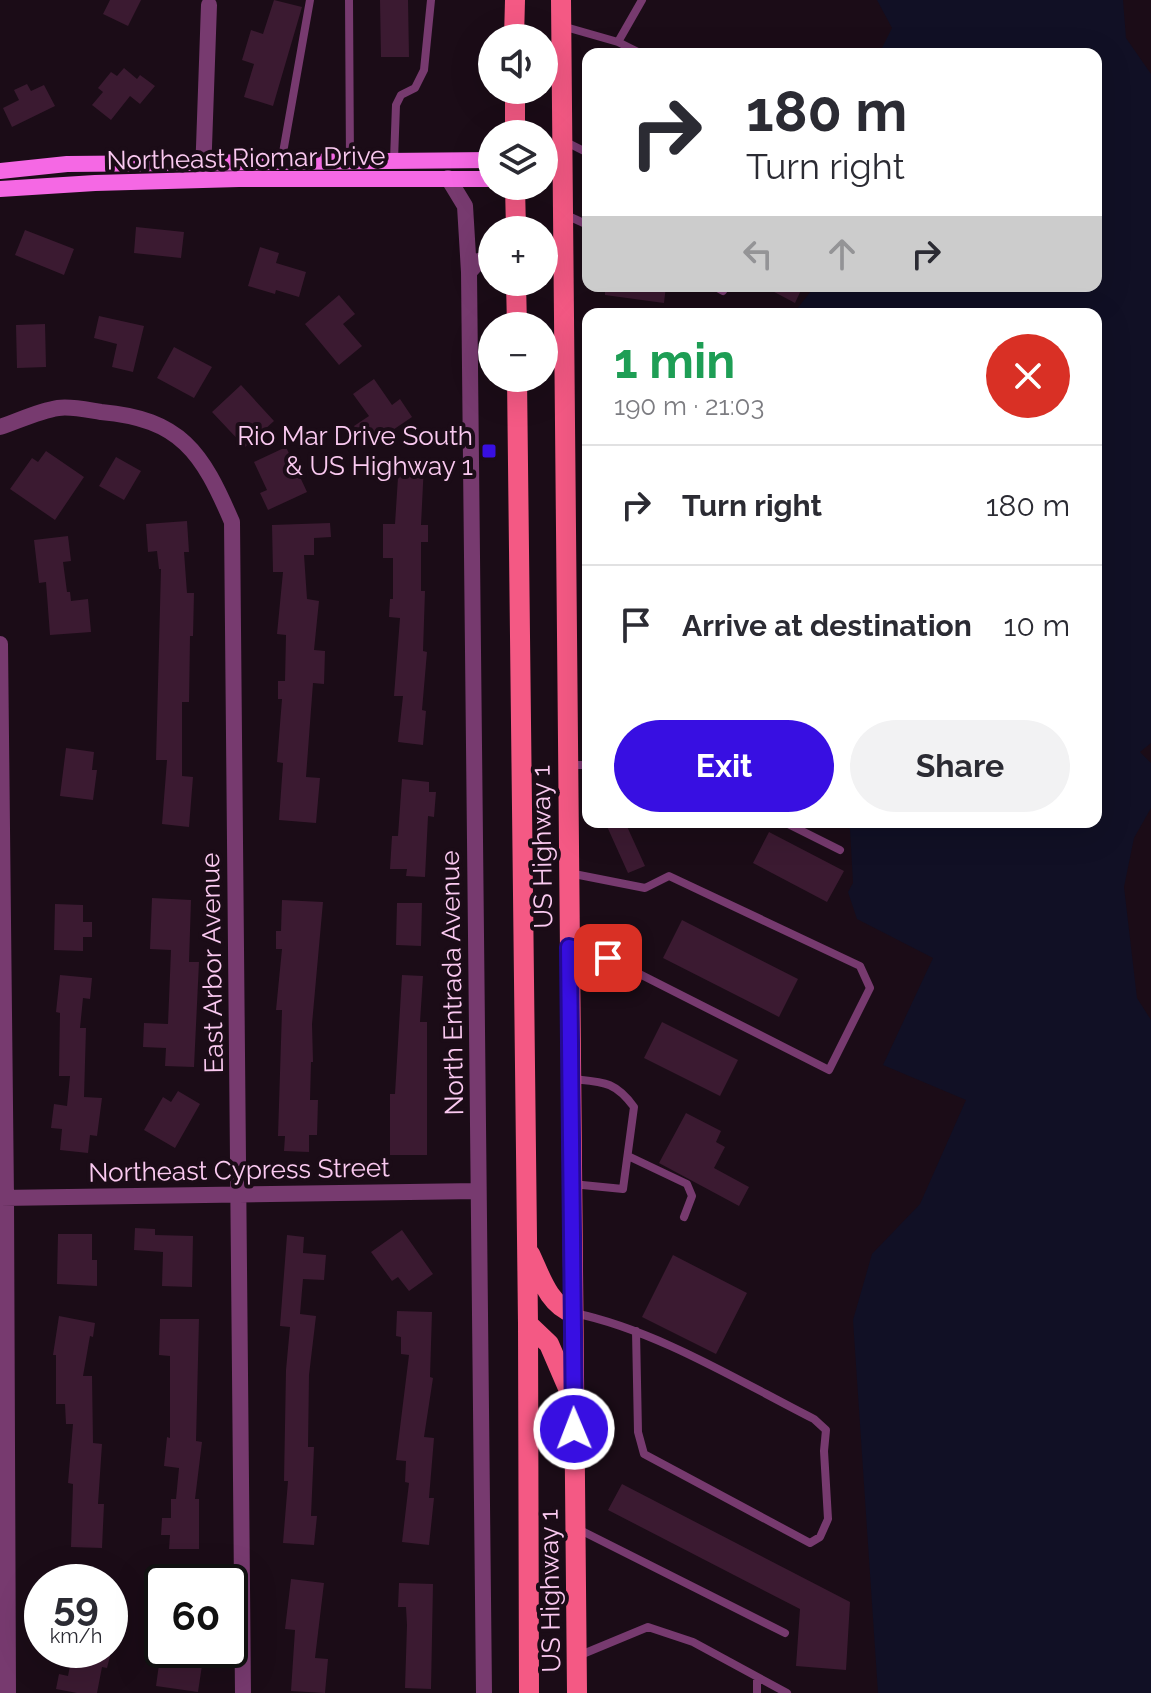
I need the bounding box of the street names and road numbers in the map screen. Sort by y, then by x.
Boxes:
street label: Northeast Riomar Drive [106,141,386,175]
street label: US Highway 1 [526,765,558,929]
street label: North Entrada Avenue [435,850,469,1116]
street label: East Arbor Avenue [195,852,229,1074]
street label: Northeast Cypress Street [88,1152,390,1188]
street label: US Highway 1 [534,1509,566,1673]

